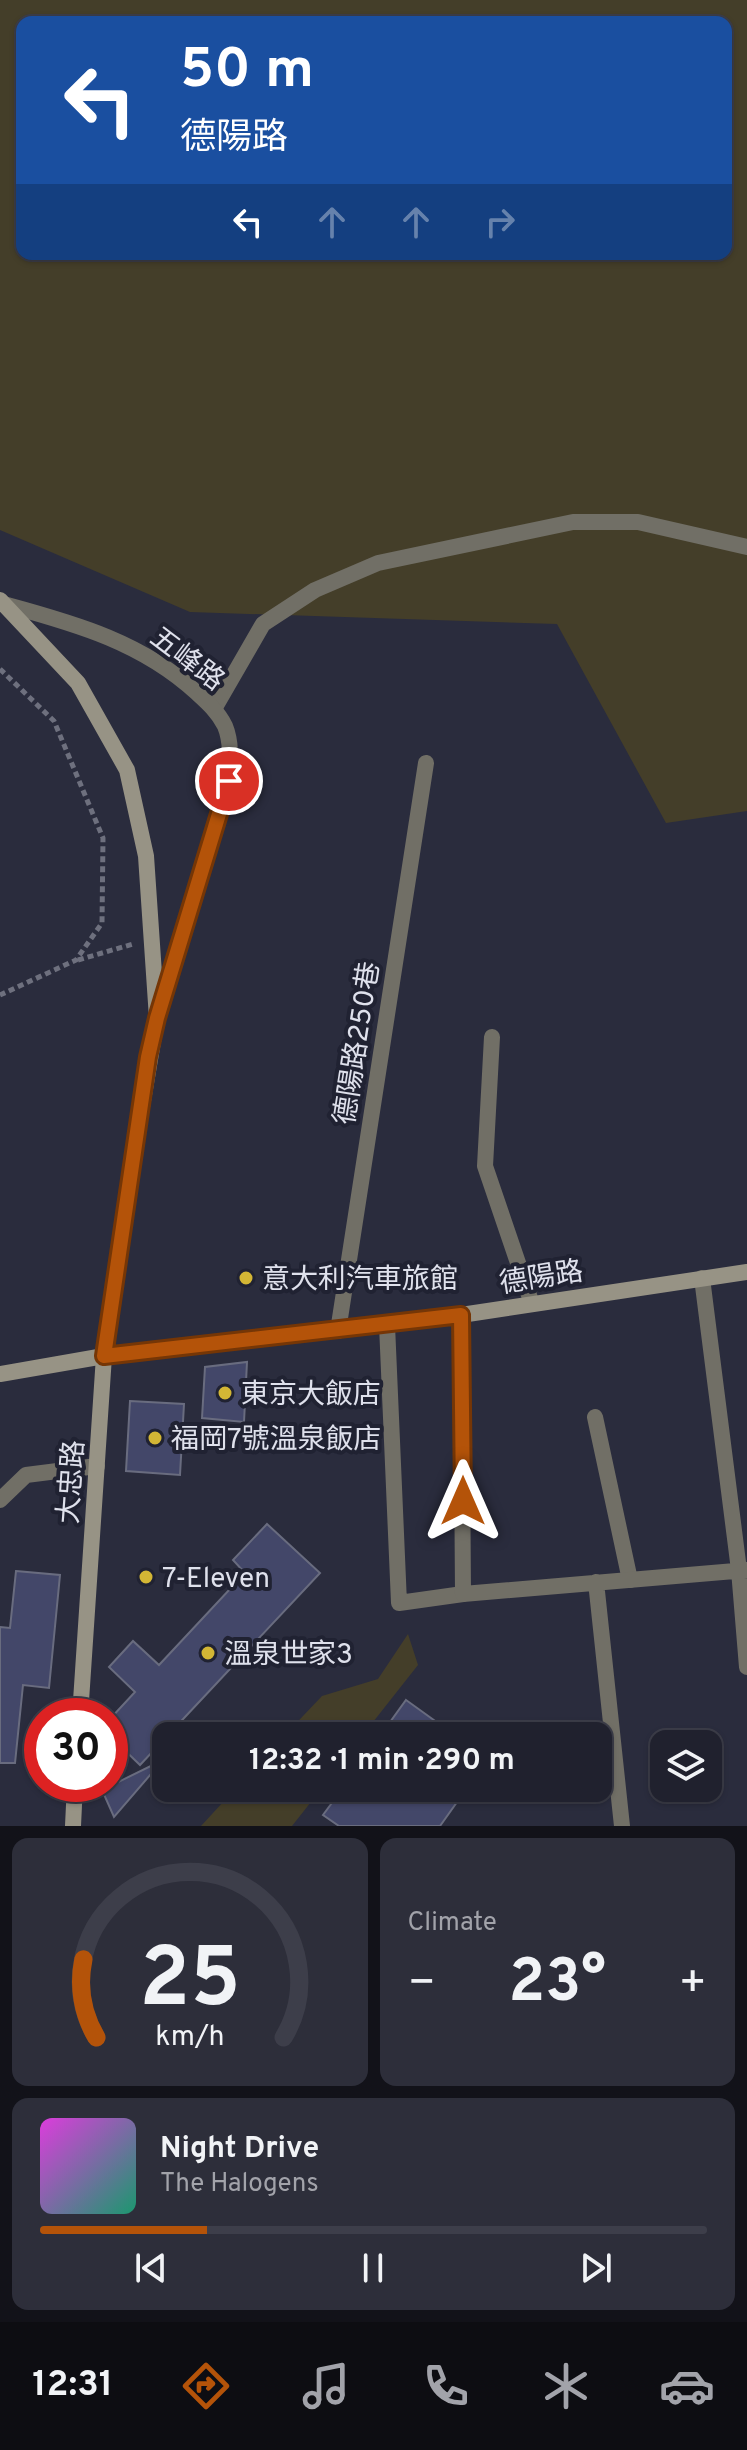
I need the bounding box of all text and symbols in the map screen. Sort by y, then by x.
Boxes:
text: 50 m [180,37,314,107]
icon: left [48,48,152,152]
text: 德陽路 [180,116,288,162]
icon: left [226,200,270,244]
icon: ahead [310,200,354,244]
icon: ahead [394,200,438,244]
icon: right [478,200,522,244]
street label: 五峰路 [142,621,231,700]
pin [195,747,263,815]
icon: arrive [207,759,251,803]
street label: 德陽路250巷 [328,959,390,1127]
street label: 德陽路 [497,1255,586,1303]
place label: 意大利汽車旅館 [262,1263,458,1299]
marker: 意大利汽車旅館 [237,1269,255,1287]
place label: 東京大飯店 [241,1378,381,1414]
marker: 東京大飯店 [216,1384,234,1402]
place label: 福岡7號溫泉飯店 [171,1423,382,1459]
marker: 福岡7號溫泉飯店 [146,1429,164,1447]
street label: 大忠路 [52,1439,94,1525]
position arrow [421,1459,505,1543]
place label: 7-Eleven [162,1562,270,1598]
marker: 7-Eleven [137,1568,155,1586]
place label: 溫泉世家3 [224,1638,353,1674]
marker: 溫泉世家3 [199,1644,217,1662]
speed limit sign: 30 [24,1698,128,1802]
map controls [650,1730,722,1802]
button: layers [650,1730,722,1802]
text: 12:32 · 1 min · 290 m [249,1743,515,1780]
text: Climate [408,1907,497,1940]
text: 25 [139,1931,241,2036]
text: 23° [508,1947,606,2023]
text: − [408,1957,436,2013]
text: + [679,1957,707,2013]
text: km/h [155,2020,224,2056]
text: Night Drive [160,2131,319,2168]
text: The Halogens [160,2168,319,2201]
icon: previous [129,2246,173,2290]
icon: pause [351,2246,395,2290]
icon: next [574,2246,618,2290]
icon: directions [178,2358,234,2414]
icon: music [298,2358,354,2414]
icon: phone [418,2358,474,2414]
icon: climate [538,2358,594,2414]
icon: car [659,2358,715,2414]
text: 12:31 [32,2363,113,2409]

